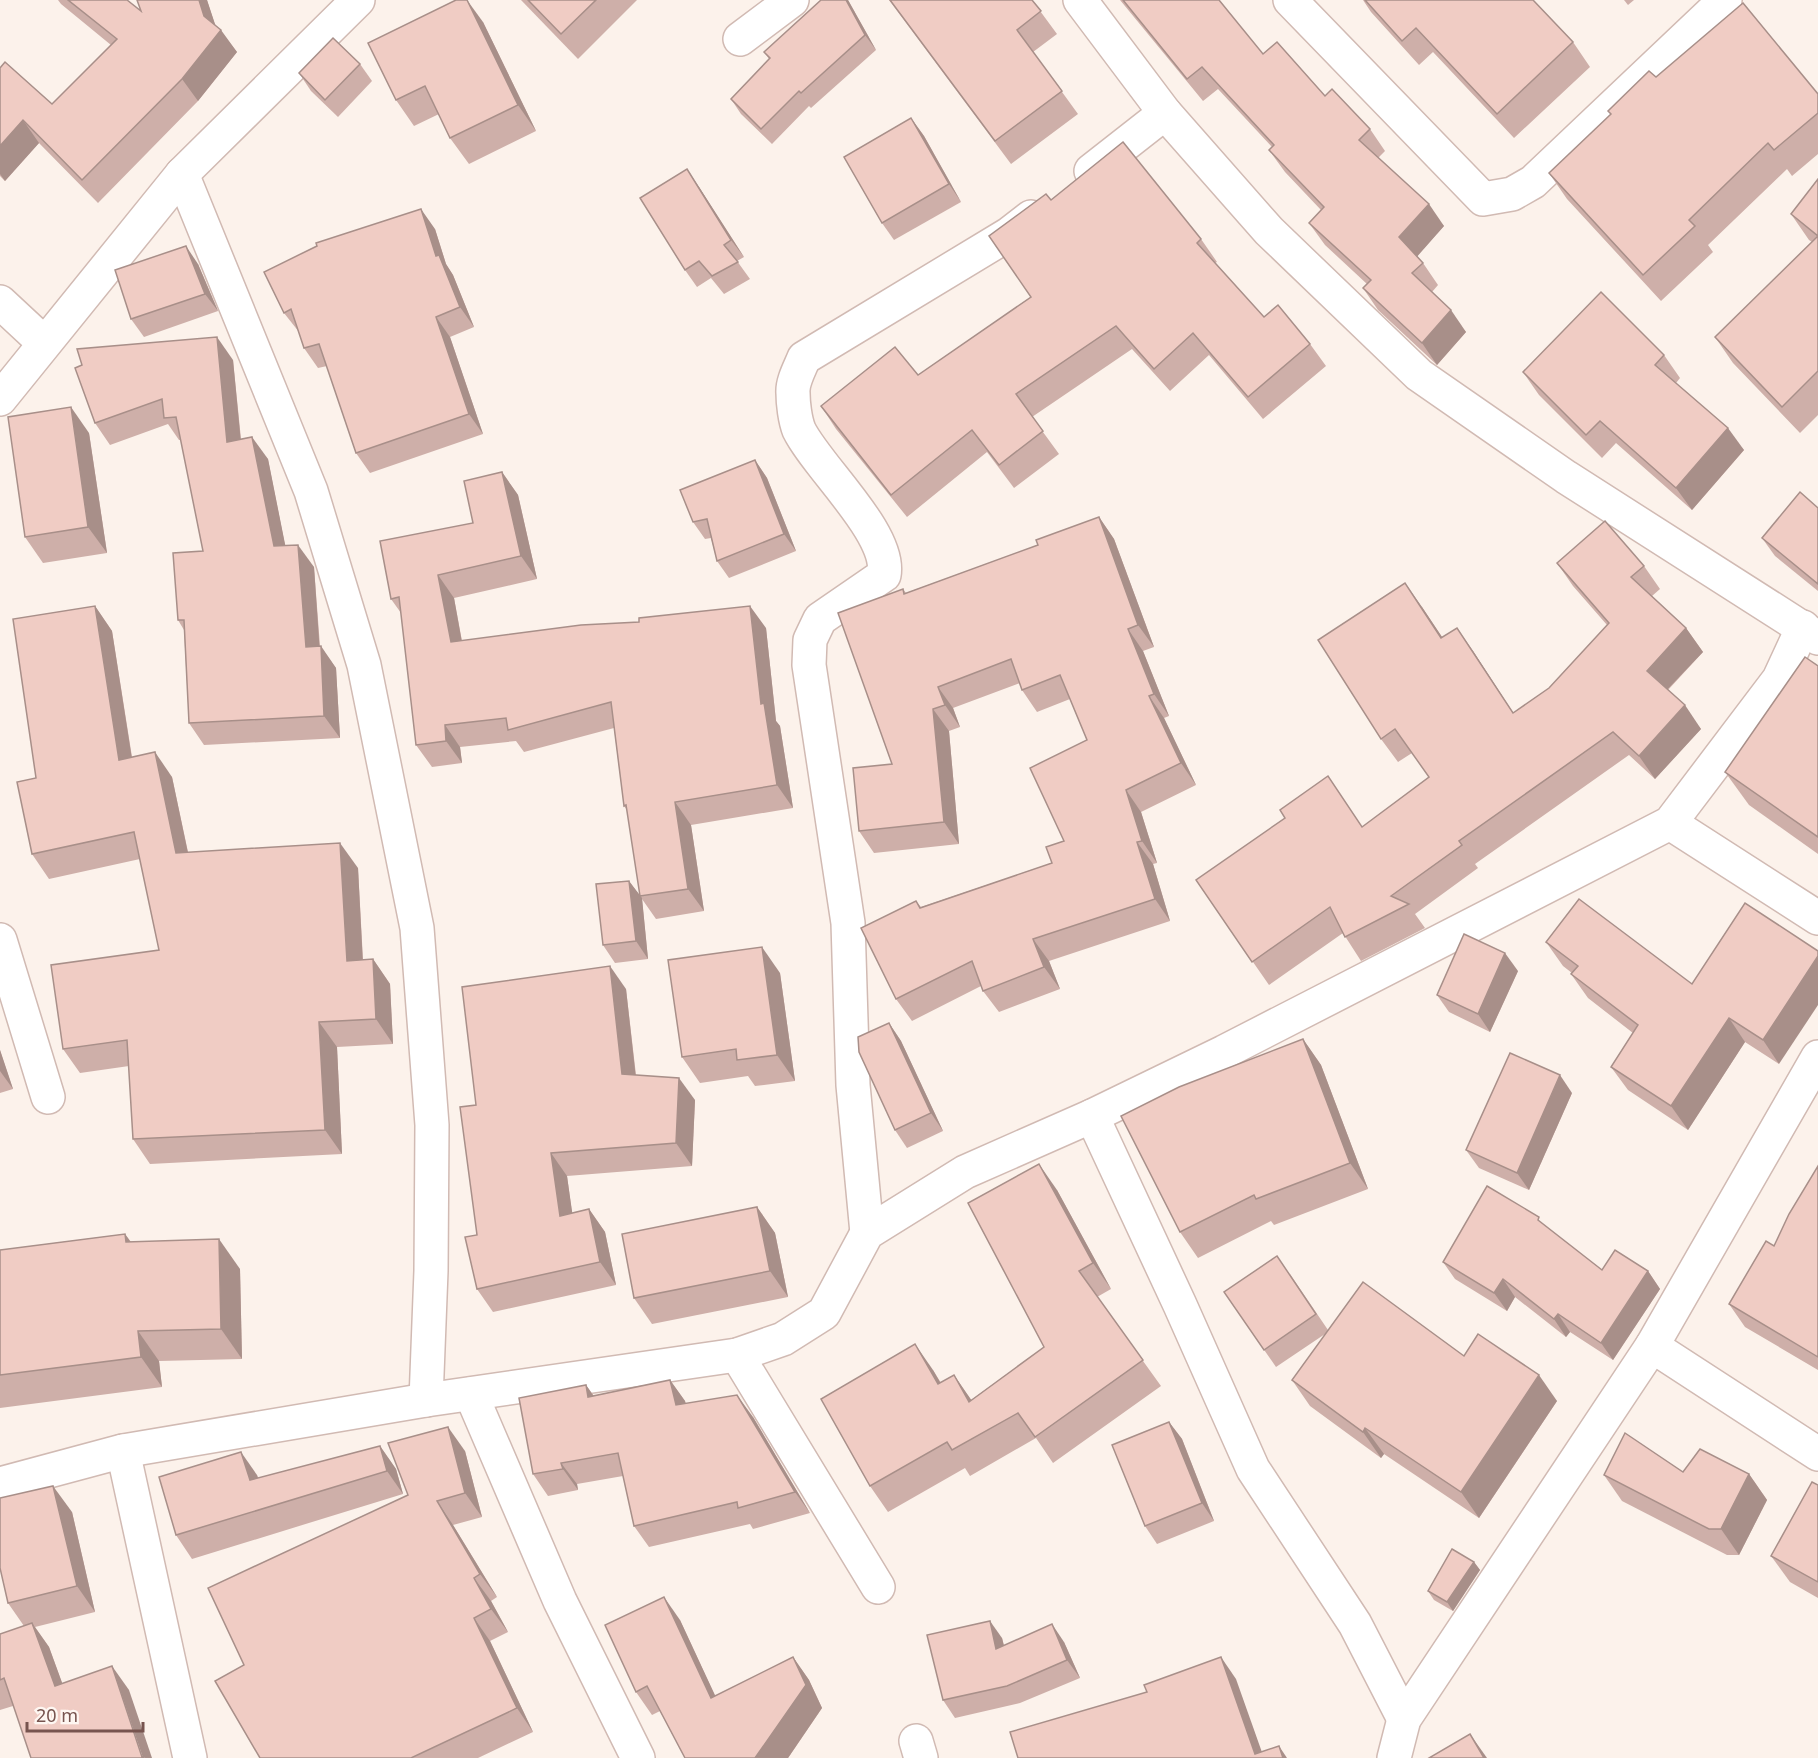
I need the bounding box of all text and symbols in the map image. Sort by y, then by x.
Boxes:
scale bar [27,1695,142,1733]
text: 20 m [36,1703,78,1727]

